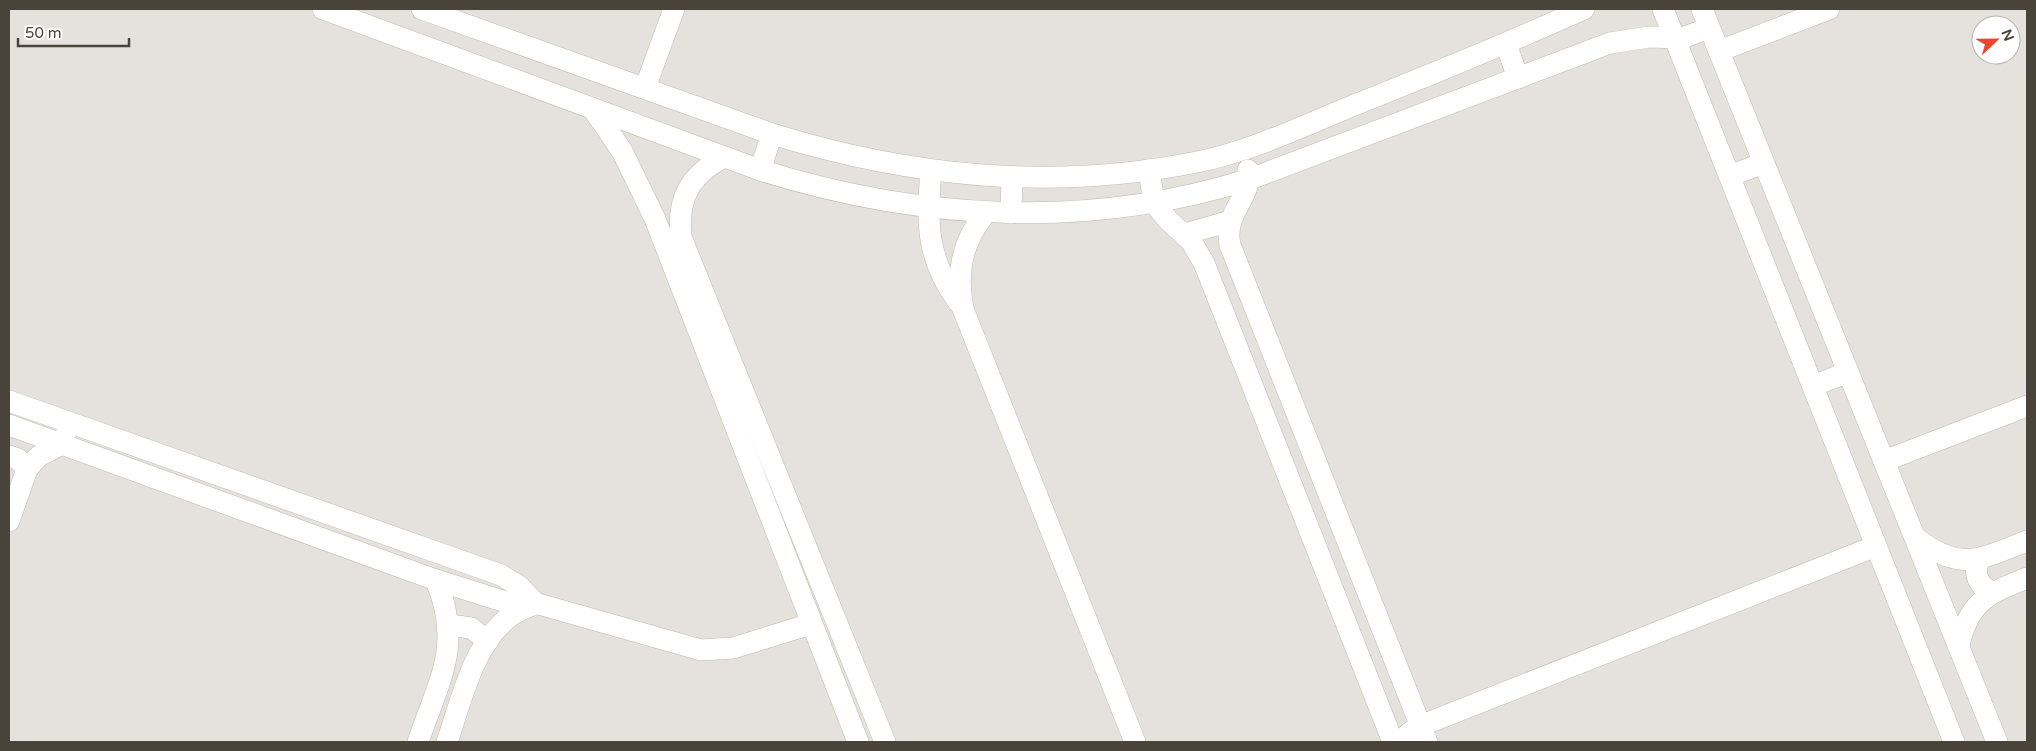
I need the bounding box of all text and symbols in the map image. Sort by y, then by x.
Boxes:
scale bar [18,15,129,47]
north arrow [1971,15,2021,65]
text: 50 m [25,24,62,42]
text: N [1998,27,2018,44]

